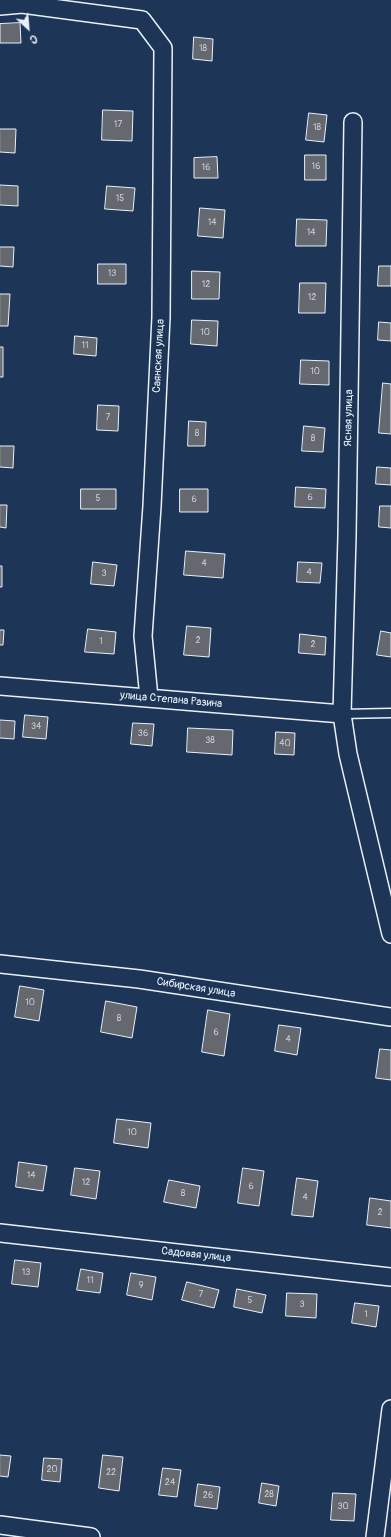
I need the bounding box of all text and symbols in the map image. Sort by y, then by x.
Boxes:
north arrow [8,8,48,48]
text: С [28,32,39,47]
house number: 18 [199,44,207,54]
house number: 17 [114,120,122,130]
house number: 18 [313,123,321,133]
house number: 16 [312,162,320,172]
house number: 16 [202,163,210,173]
house number: 15 [116,194,124,204]
house number: 14 [208,218,216,228]
house number: 14 [307,228,315,238]
house number: 13 [108,269,116,279]
house number: 12 [202,280,210,290]
house number: 12 [308,293,316,303]
street label: Саянская улица [150,319,168,393]
house number: 10 [200,328,210,338]
house number: 11 [81,341,89,351]
house number: 10 [310,367,320,377]
street label: Ясная улица [342,389,356,447]
house number: 7 [106,413,110,423]
house number: 8 [195,429,199,439]
house number: 8 [311,434,315,444]
house number: 6 [307,493,313,503]
house number: 5 [96,494,100,504]
house number: 6 [191,495,197,505]
house number: 4 [201,559,207,569]
house number: 4 [306,568,312,578]
house number: 3 [101,569,107,579]
house number: 2 [195,636,201,646]
house number: 1 [99,637,103,647]
house number: 2 [310,640,316,650]
street label: улица Степана Разина [119,689,223,711]
house number: 34 [31,722,41,732]
house number: 36 [138,729,148,739]
house number: 38 [205,736,215,746]
house number: 40 [279,739,291,749]
street label: Сибирская улица [156,975,236,1001]
house number: 10 [25,998,35,1008]
house number: 8 [117,1014,121,1024]
house number: 6 [213,1028,219,1038]
house number: 4 [285,1035,291,1045]
house number: 10 [127,1128,137,1138]
house number: 14 [27,1171,35,1181]
house number: 12 [82,1178,90,1188]
house number: 6 [248,1182,254,1192]
house number: 8 [181,1189,185,1199]
house number: 4 [302,1193,308,1203]
house number: 2 [377,1208,383,1218]
street label: Садовая улица [161,1245,231,1265]
house number: 13 [22,1268,30,1278]
house number: 11 [86,1276,94,1286]
house number: 9 [139,1281,143,1291]
house number: 7 [199,1290,203,1300]
house number: 5 [248,1296,252,1306]
house number: 3 [299,1300,305,1310]
house number: 1 [364,1310,368,1320]
house number: 20 [46,1465,58,1475]
house number: 22 [106,1468,116,1478]
house number: 24 [165,1478,175,1488]
house number: 28 [264,1490,274,1500]
house number: 26 [203,1491,213,1501]
house number: 30 [337,1502,349,1512]

